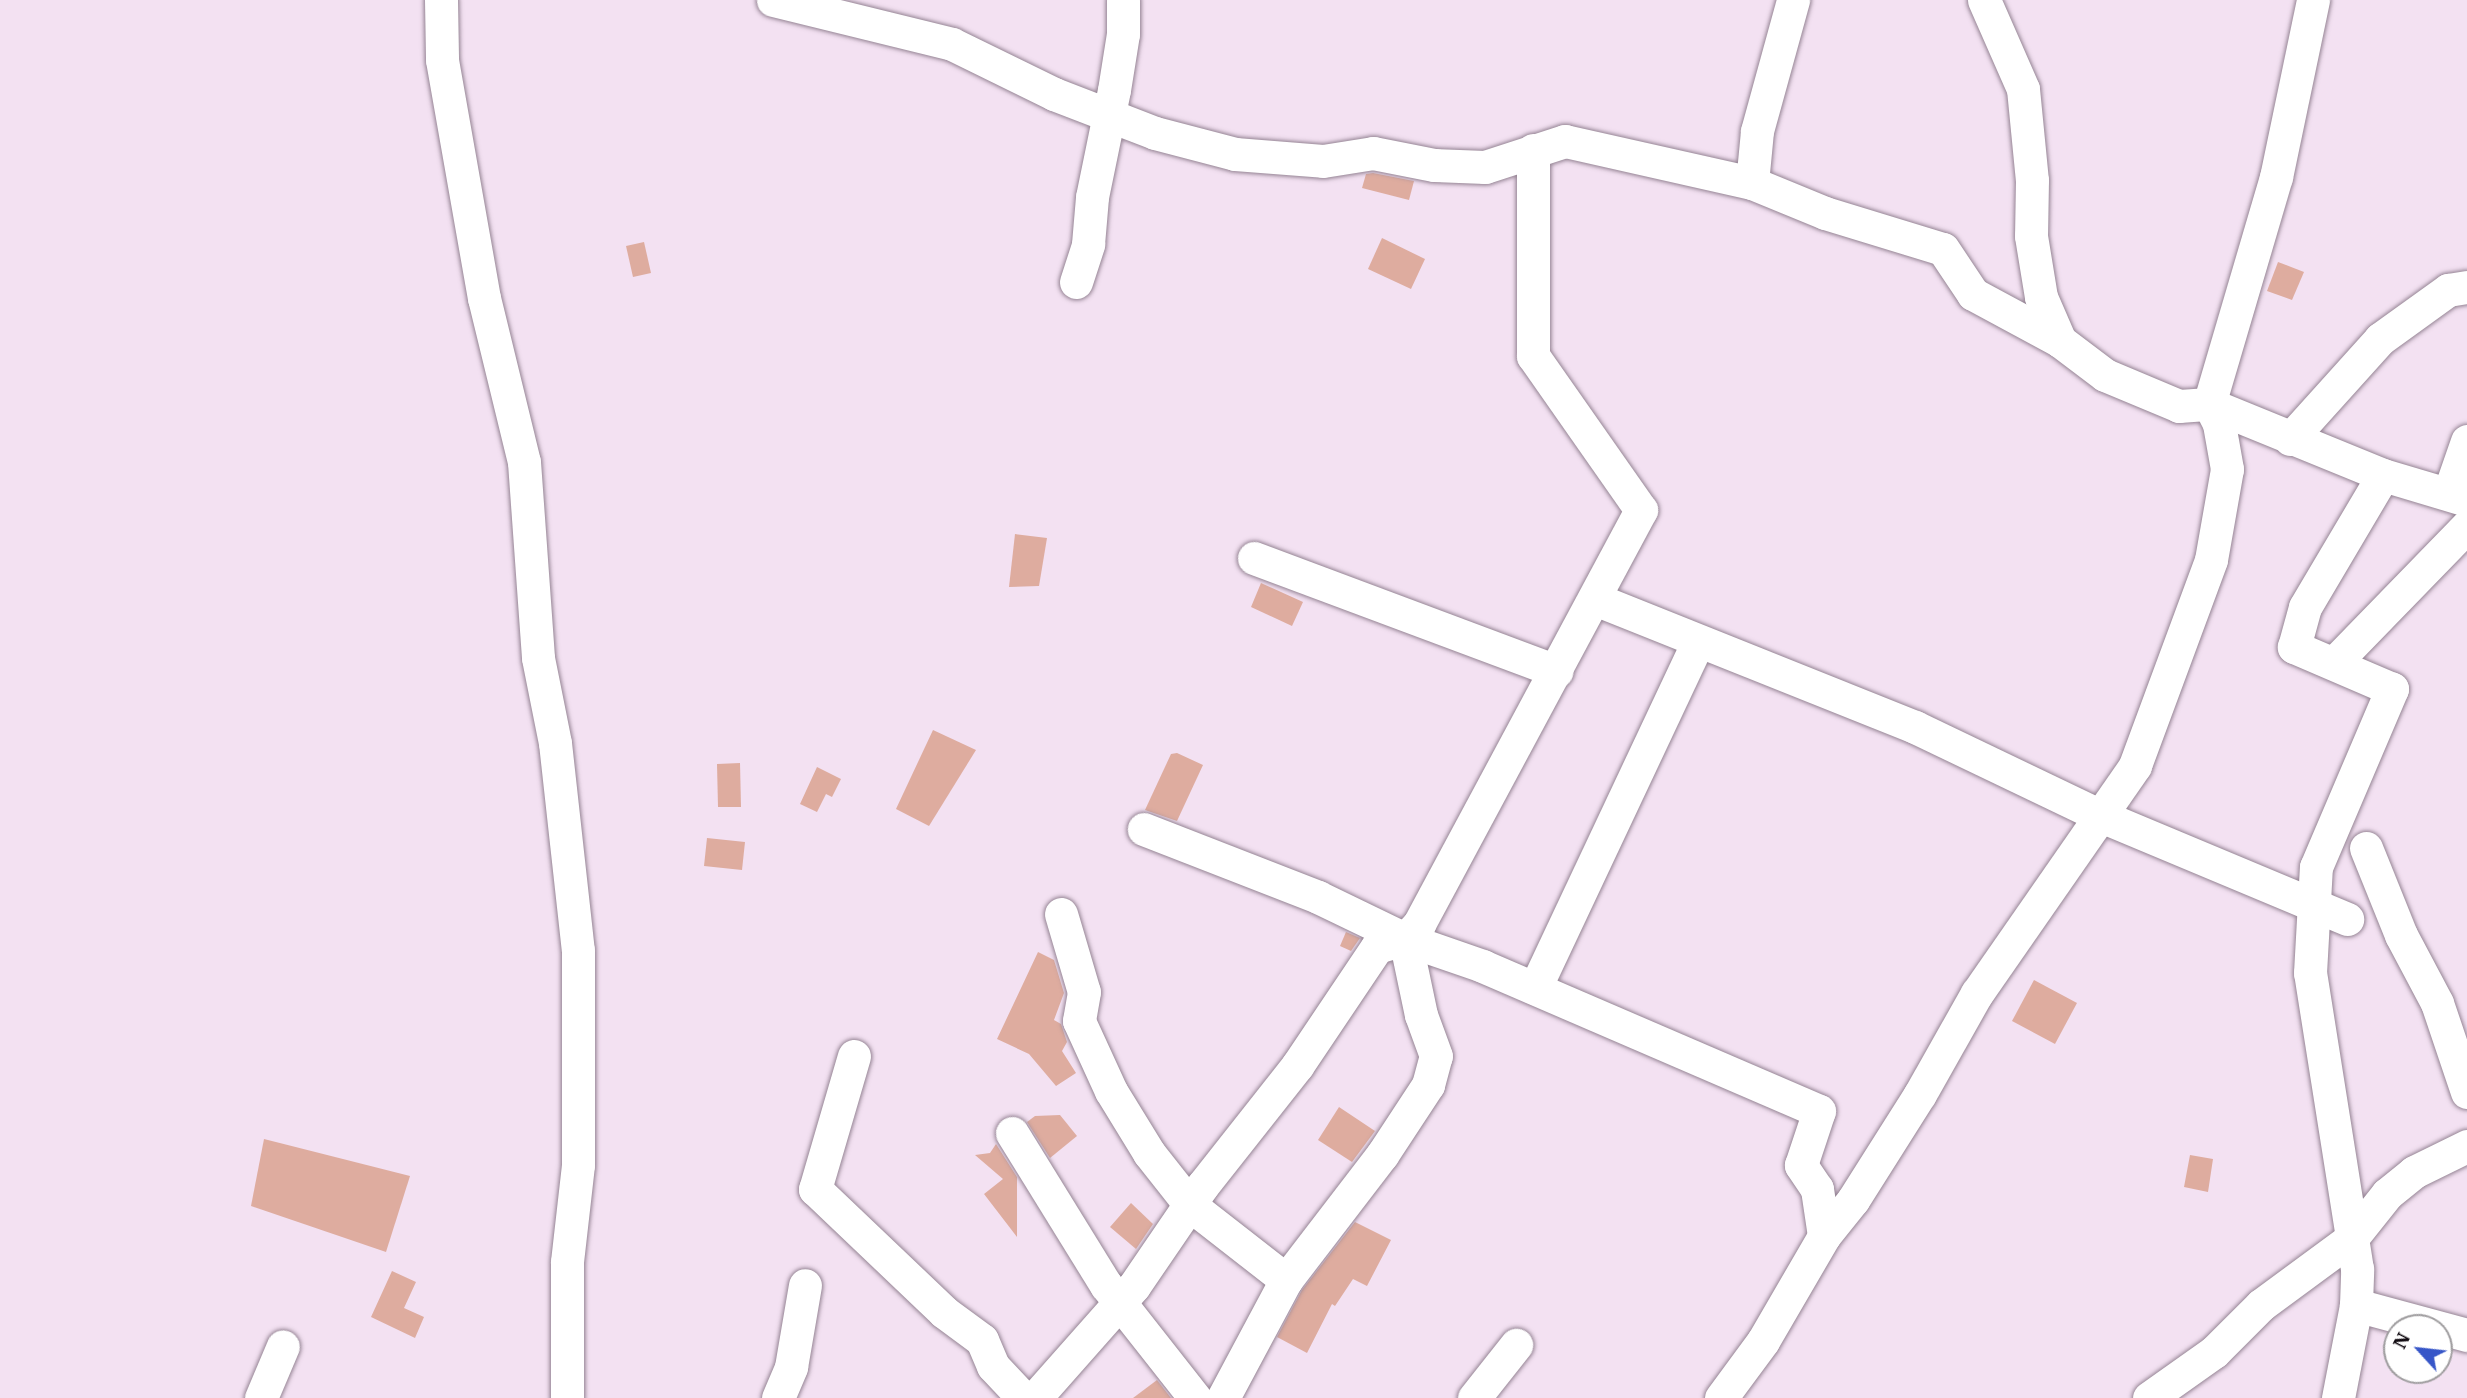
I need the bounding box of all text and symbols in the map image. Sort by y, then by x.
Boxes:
north arrow [2383,1314,2453,1384]
text: N [2387,1328,2415,1353]

